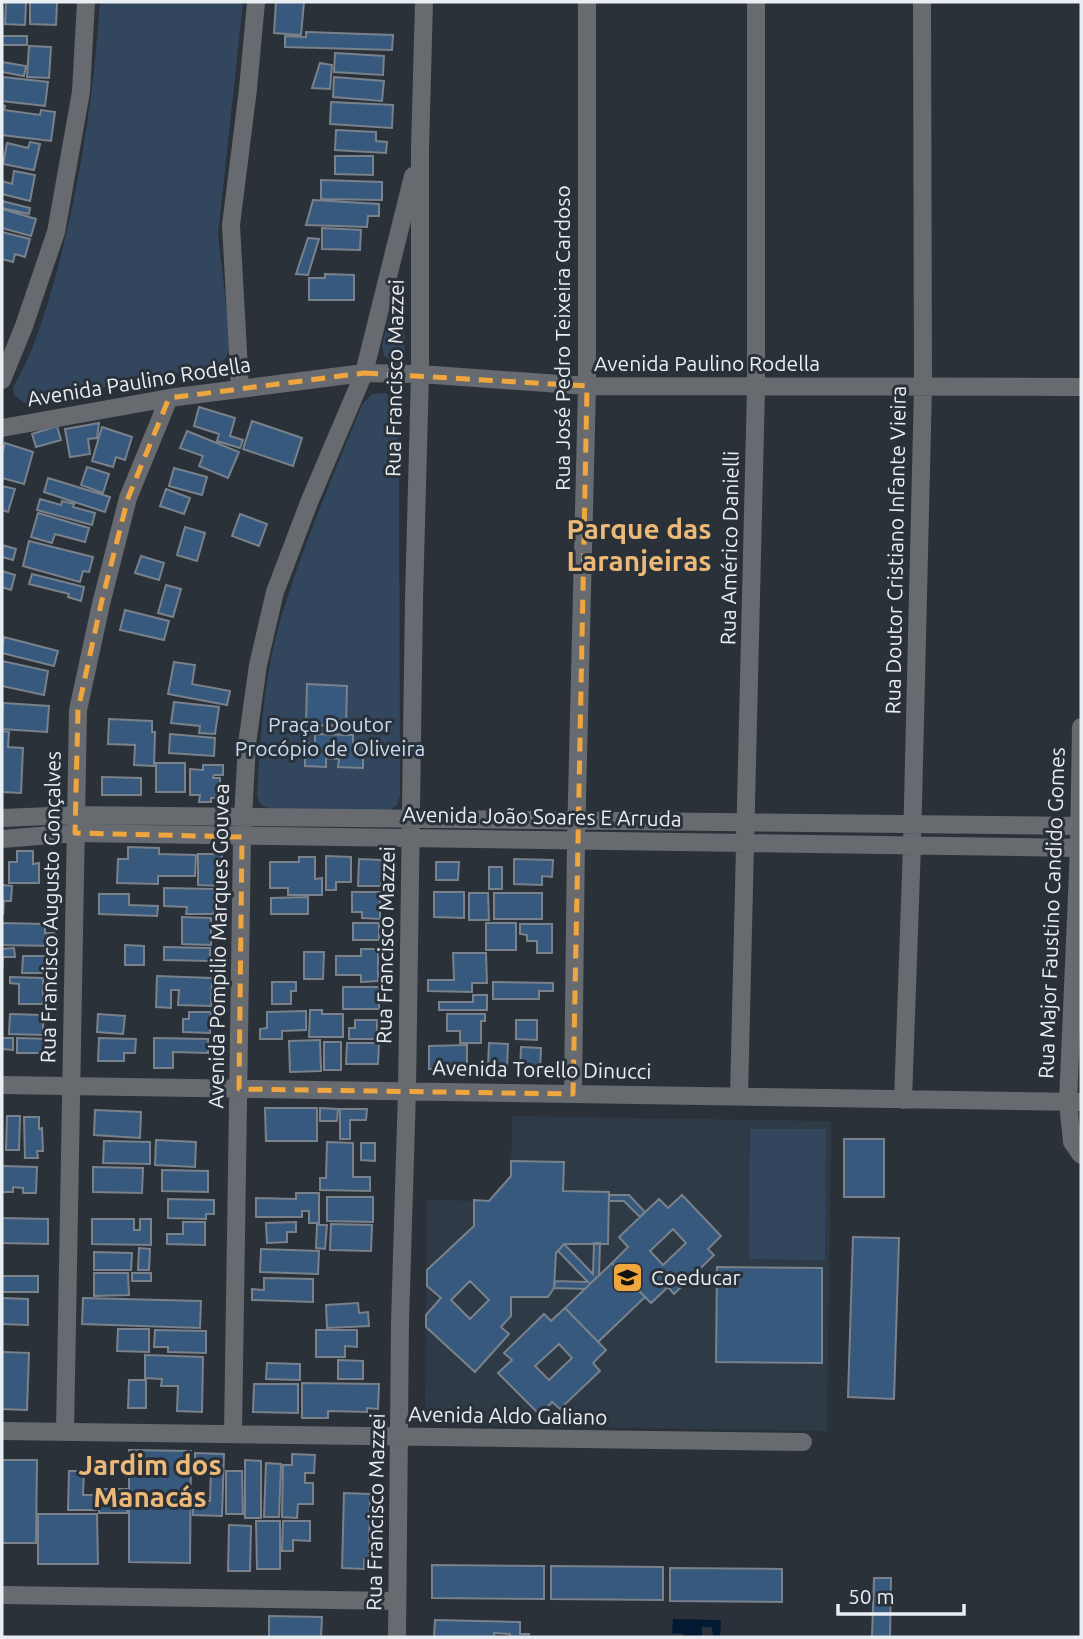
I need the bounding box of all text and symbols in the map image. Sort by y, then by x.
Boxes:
street label: Rua José Pedro Teixeira Cardoso [550,185,574,491]
street label: Rua Francisco Mazzei [380,279,408,477]
street label: Avenida Paulino Rodella [25,351,252,411]
street label: Avenida Paulino Rodella [594,351,820,375]
street label: Rua Doutor Cristiano Infante Vieira [880,385,910,714]
street label: Rua Américo Danielli [715,451,743,645]
district label: Parque das Laranjeiras [566,513,712,576]
park label: Praça Doutor Procópio de Oliveira [235,712,425,760]
street label: Rua Major Faustino Candido Gomes [1033,747,1069,1079]
street label: Rua Francisco Augusto Gonçalves [35,751,65,1063]
street label: Avenida Pompilio Marques Gouvea [203,783,233,1109]
street label: Avenida João Soares E Arruda [402,802,682,830]
street label: Rua Francisco Mazzei [371,846,399,1044]
street label: Avenida Torello Dinucci [432,1055,652,1083]
school or university icon: Coeducar [611,1261,645,1295]
place label: Coeducar [651,1265,741,1289]
street label: Avenida Aldo Galiano [408,1401,608,1429]
street label: Rua Francisco Mazzei [361,1413,389,1611]
district label: Jardim dos Manacás [78,1449,222,1512]
scale bar [838,1572,964,1616]
text: 50 m [848,1584,895,1608]

